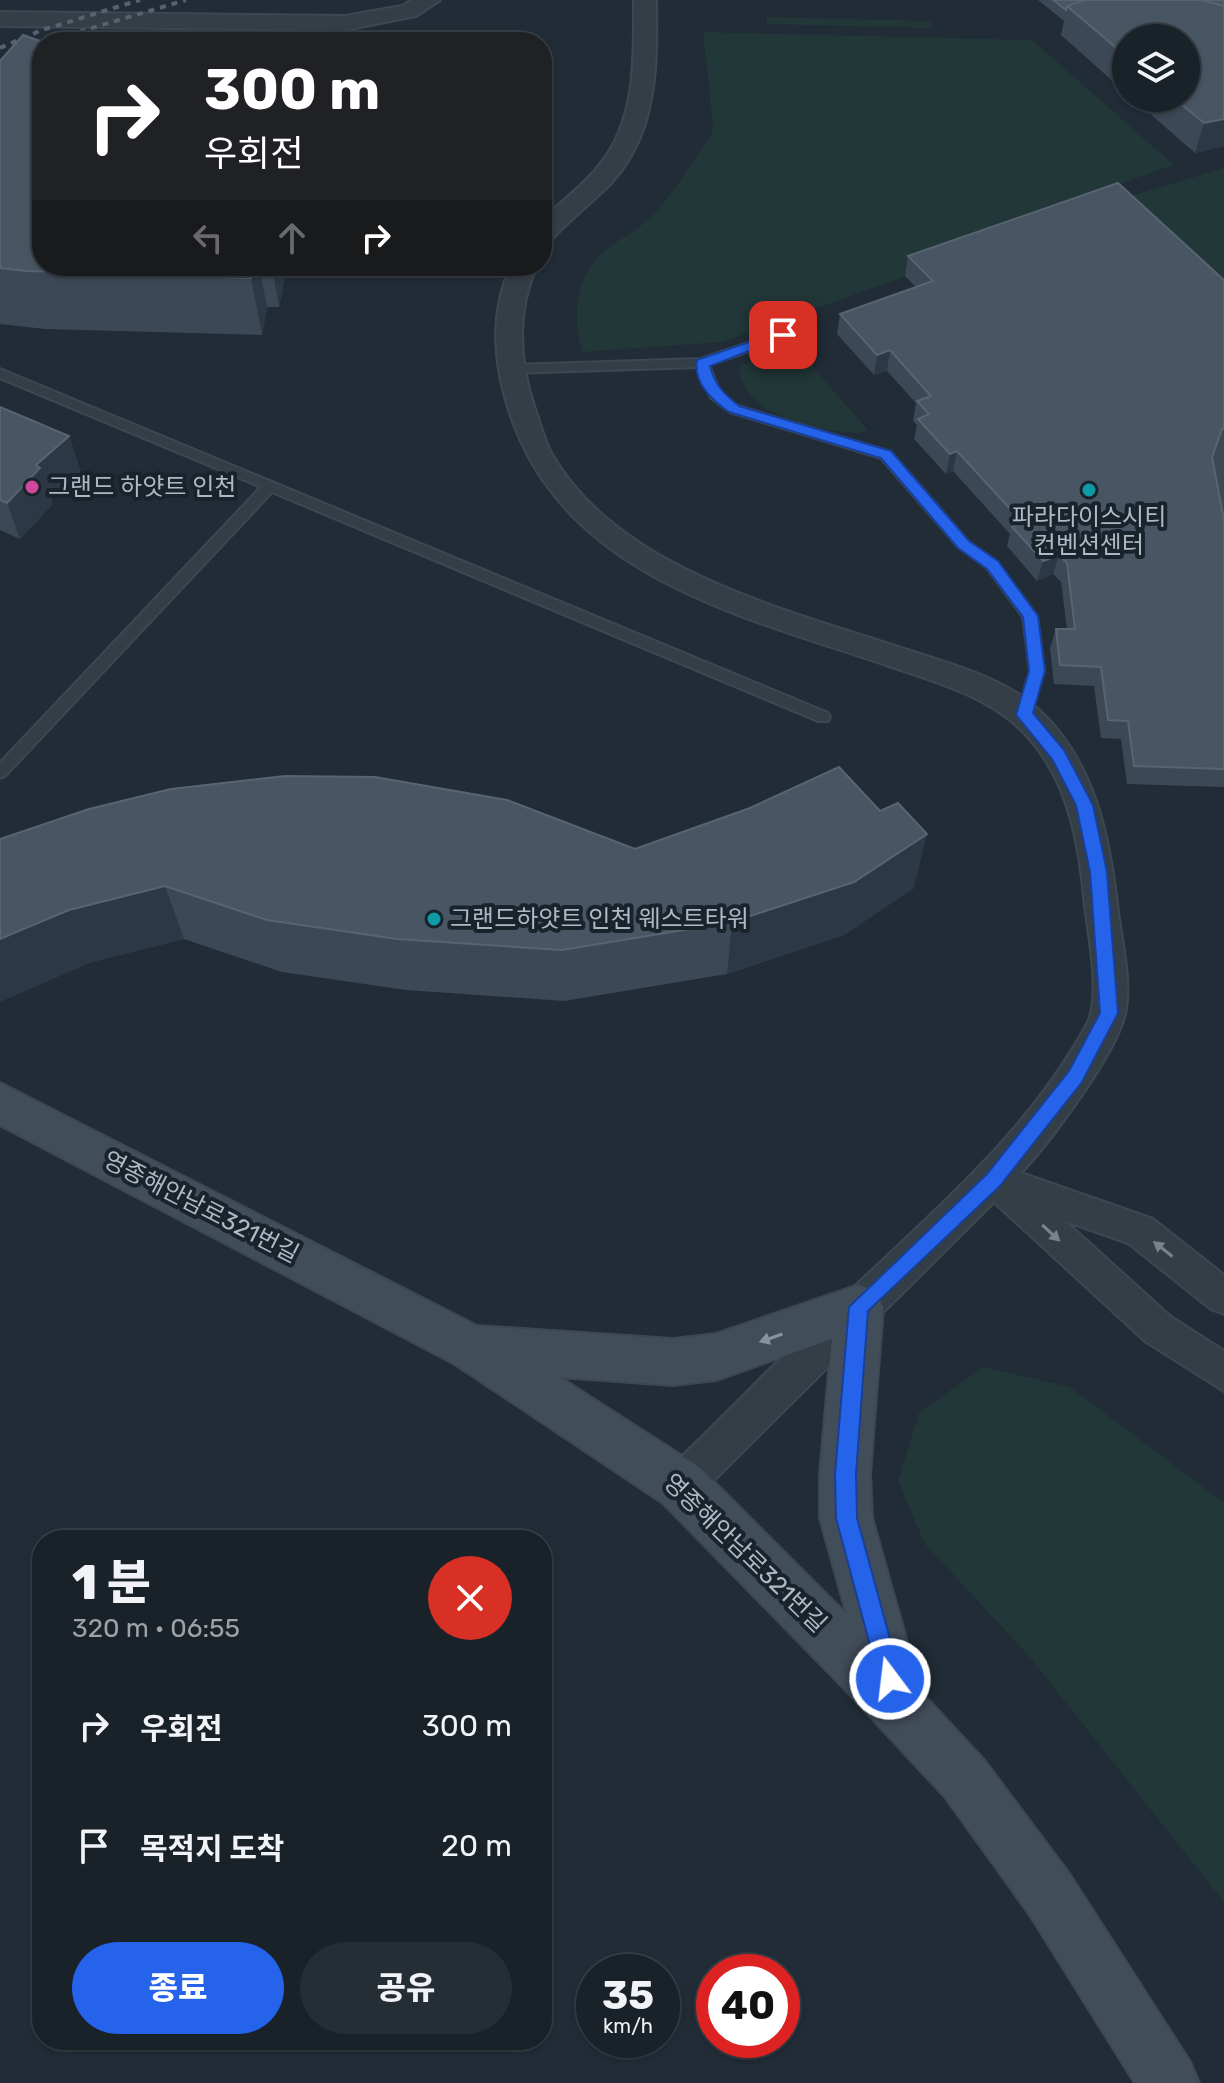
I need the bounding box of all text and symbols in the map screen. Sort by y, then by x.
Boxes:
map controls [1112,24,1200,112]
button: layers [1112,24,1200,112]
text: 300 m [204,57,380,123]
icon: right [72,64,176,168]
text: 우회전 [204,132,303,175]
icon: left [186,216,230,260]
icon: ahead [270,216,314,260]
icon: right [354,216,398,260]
pin [749,301,817,369]
icon: arrive [761,313,805,357]
place label: 그랜드 하얏트 인천 [48,473,236,501]
marker: 그랜드 하얏트 인천 [23,478,41,496]
marker: 파라다이스시티 컨벤션센터 [1080,481,1098,499]
place label: 파라다이스시티 컨벤션센터 [1012,503,1166,559]
place label: 그랜드하얏트 인천 웨스트타워 [450,905,749,933]
marker: 그랜드하얏트 인천 웨스트타워 [425,910,443,928]
street label: 영종해안남로321번길 [99,1146,303,1268]
one-way arrow [1041,1224,1060,1242]
one-way arrow [1153,1241,1173,1258]
one-way arrow [759,1332,783,1344]
street label: 영종해안남로321번길 [658,1468,832,1638]
text: 1 분 [72,1554,151,1611]
button: close [428,1556,512,1640]
text: 320 m · 06:55 [72,1613,240,1644]
position arrow [848,1637,932,1721]
icon: right [72,1704,116,1748]
text: 300 m [422,1708,512,1744]
text: 우회전 [140,1711,223,1747]
icon: arrive [72,1824,116,1868]
text: 20 m [441,1828,512,1864]
text: 목적지 도착 [140,1831,284,1867]
button: 종료 [72,1942,284,2034]
button: 공유 [300,1942,512,2034]
speed limit sign: 40 [696,1954,800,2058]
text: 35 [602,1972,654,2019]
text: km/h [603,2014,653,2038]

